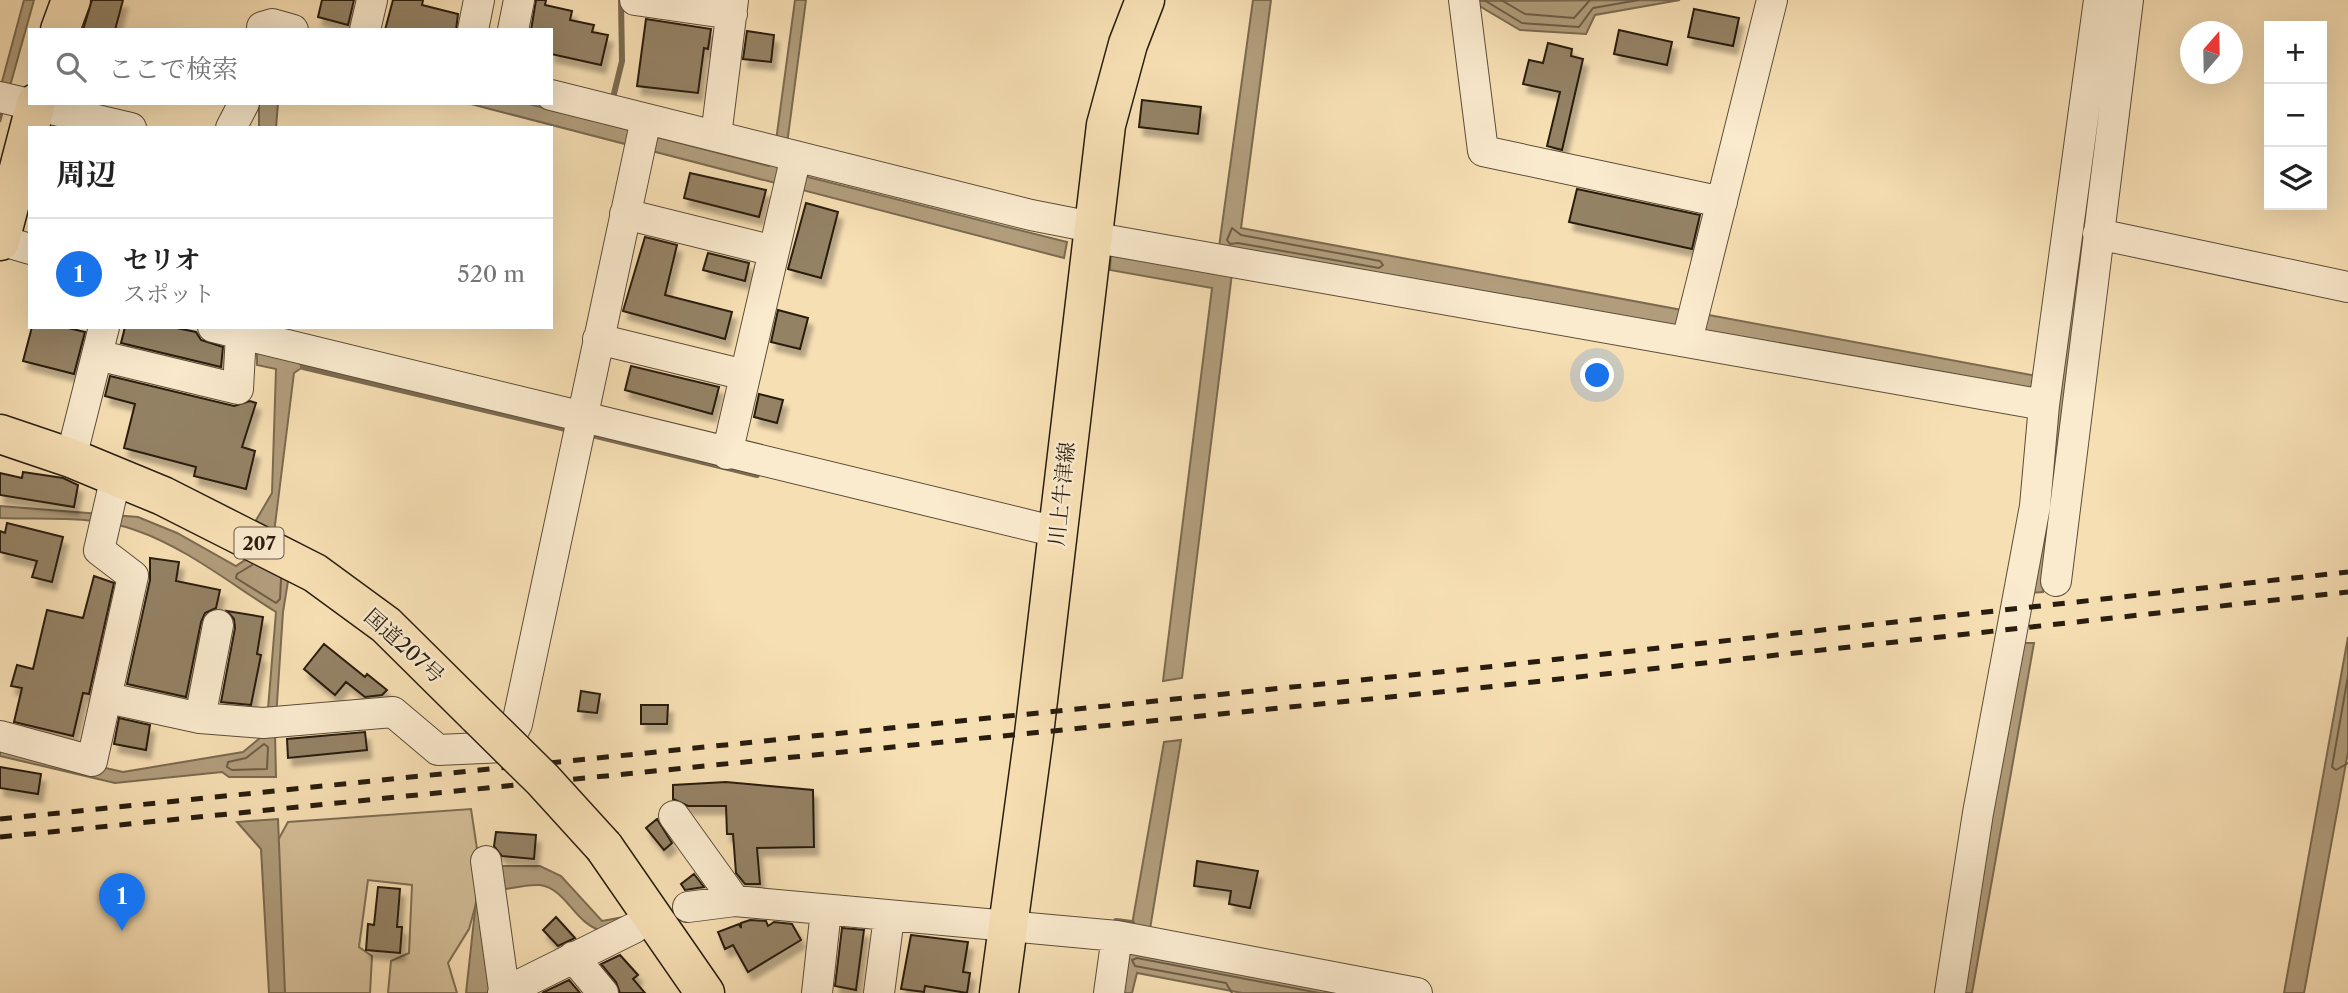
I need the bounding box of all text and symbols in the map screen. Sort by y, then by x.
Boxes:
north arrow [2180,21,2243,84]
map controls [2264,21,2327,210]
button: + [2264,21,2327,84]
search box [28,28,553,105]
icon: search [52,48,90,86]
text: ここで検索 [108,53,238,85]
button: − [2264,84,2327,147]
button: layers [2264,147,2327,210]
text: 周辺 [56,156,116,193]
text: セリオ [123,244,201,276]
text: 1 [74,260,84,288]
text: 520 m [457,260,525,288]
text: スポット [123,280,215,308]
your location [1580,358,1614,392]
street label: 川上牛津線 [1044,440,1079,547]
road number: 207 [234,528,284,558]
street label: 国道207号 [359,603,449,688]
pin: 1 [99,873,145,931]

